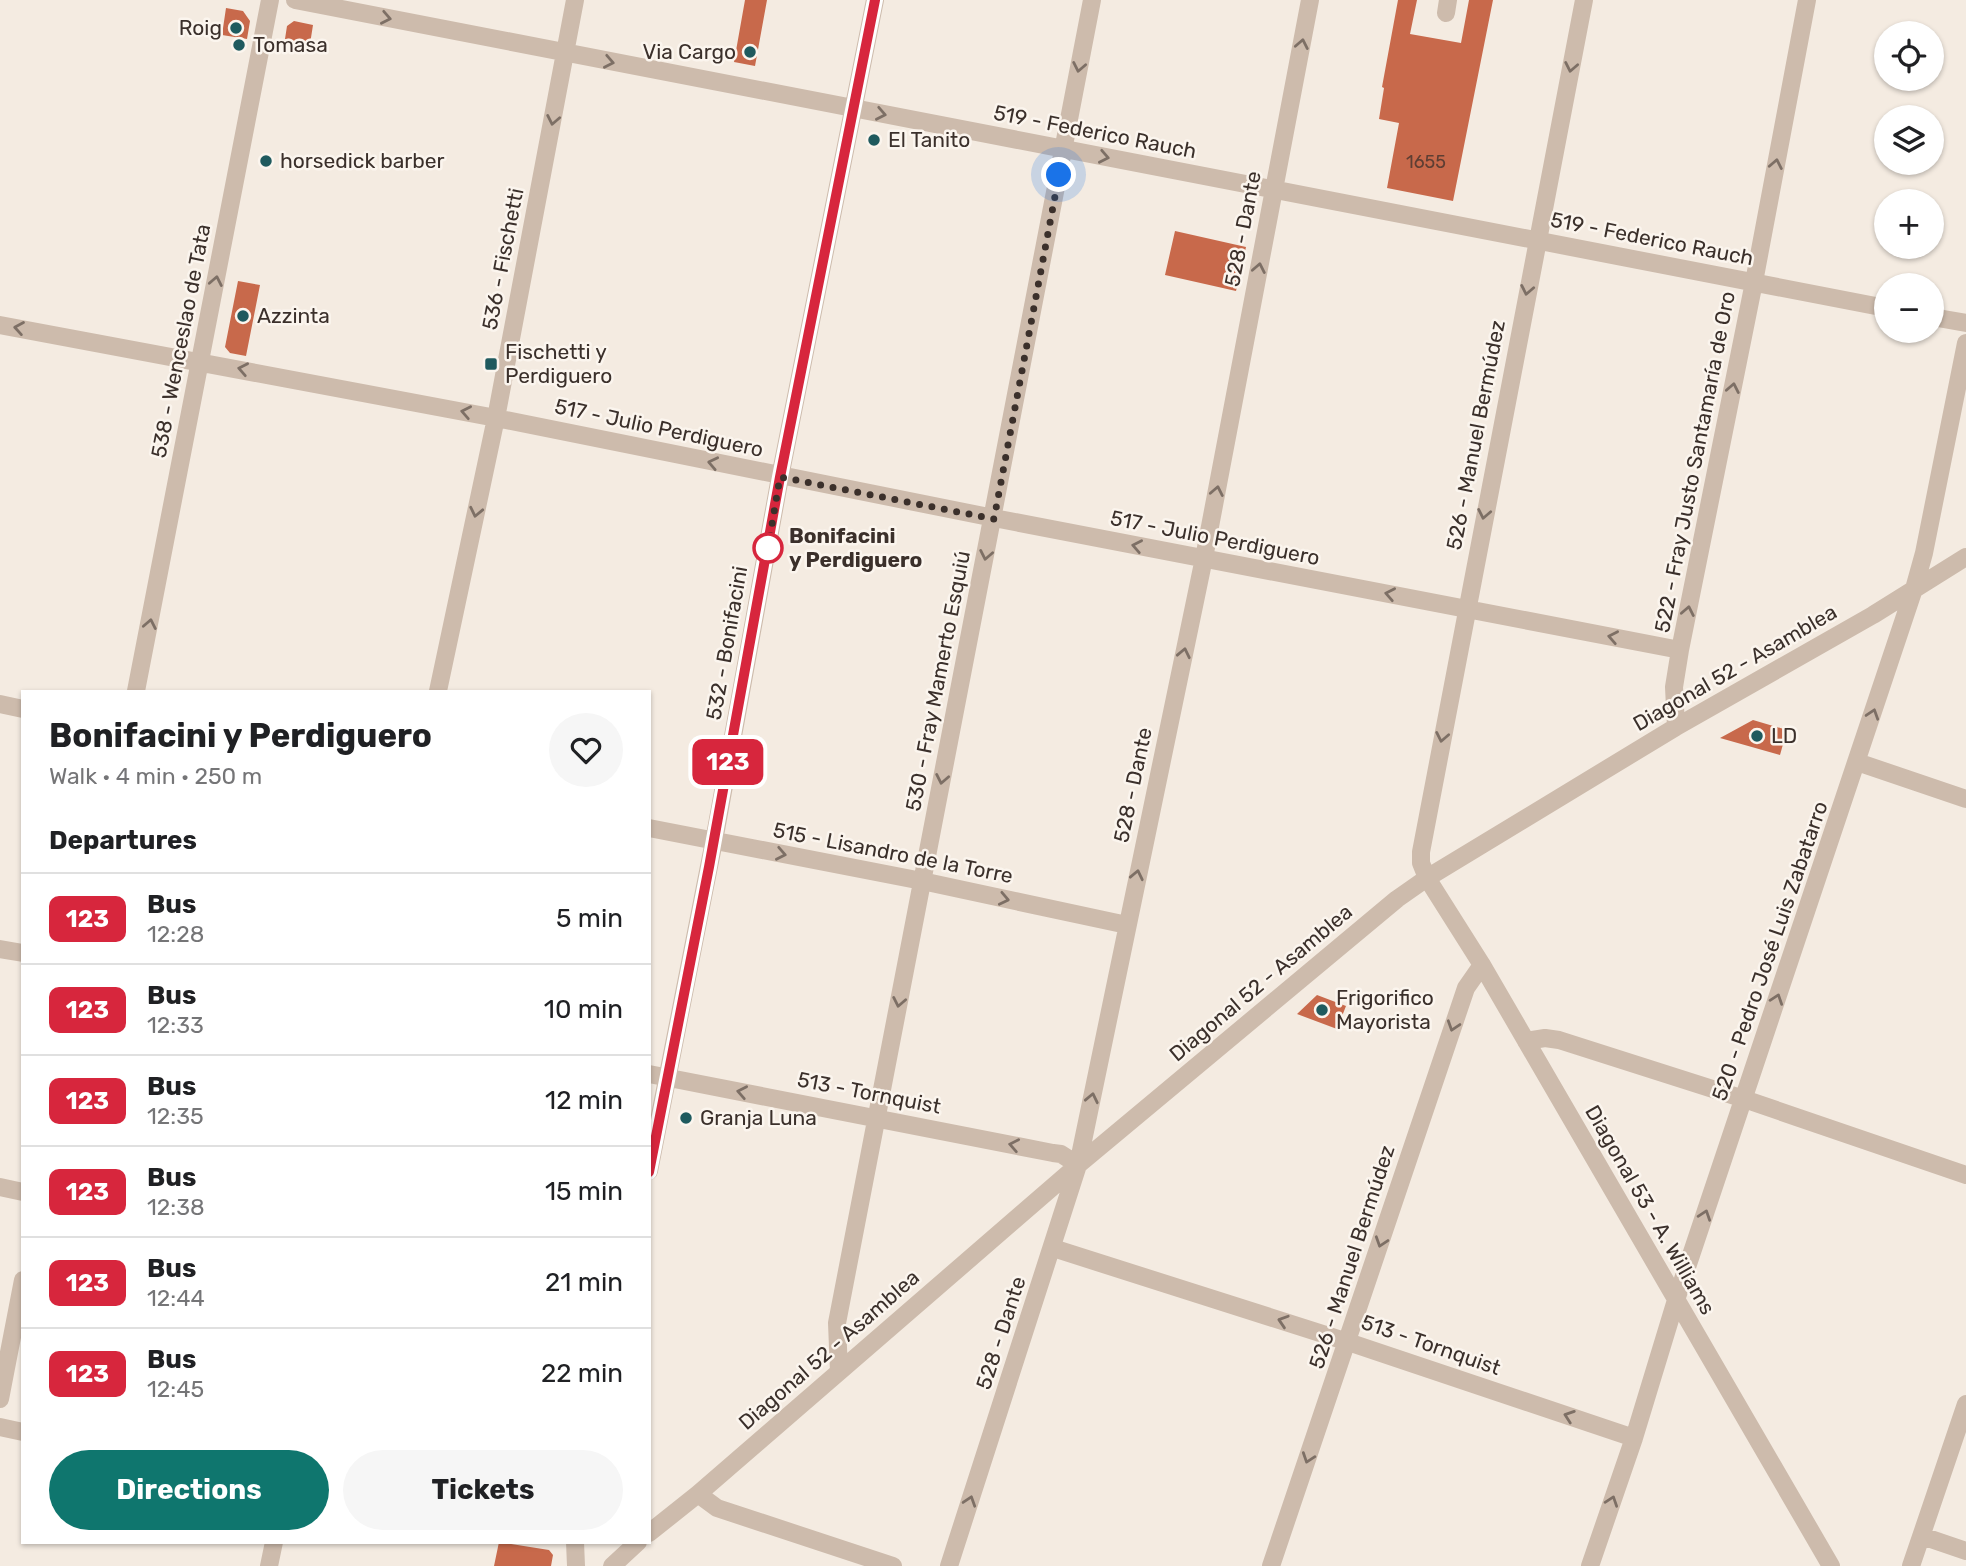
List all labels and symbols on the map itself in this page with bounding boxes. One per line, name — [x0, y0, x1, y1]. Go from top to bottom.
one-way arrow — [380, 10, 392, 25]
place label: Roig — [179, 15, 222, 40]
marker: Roig — [228, 20, 244, 36]
place label: Tomasa — [253, 32, 328, 57]
marker: Tomasa — [231, 37, 247, 53]
one-way arrow — [1293, 38, 1308, 50]
place label: Via Cargo — [643, 39, 736, 64]
marker: Via Cargo — [742, 44, 758, 60]
one-way arrow — [603, 53, 615, 68]
one-way arrow — [1072, 61, 1087, 73]
one-way arrow — [1564, 61, 1579, 73]
street label: 519 - Federico Rauch — [991, 100, 1199, 163]
one-way arrow — [875, 105, 887, 120]
one-way arrow — [546, 114, 561, 126]
place label: El Tanito — [888, 127, 970, 152]
marker: El Tanito — [866, 132, 882, 148]
place label: horsedick barber — [280, 148, 445, 173]
one-way arrow — [1098, 148, 1110, 163]
house number: 1655 — [1406, 151, 1446, 173]
marker: horsedick barber — [258, 153, 274, 169]
your location — [1041, 157, 1076, 192]
one-way arrow — [1768, 158, 1783, 170]
street label: 528 - Dante — [1219, 169, 1266, 289]
street label: 536 - Fischetti — [477, 186, 529, 332]
street label: 519 - Federico Rauch — [1548, 207, 1756, 270]
street label: 538 - Wenceslao de Tata — [146, 222, 215, 460]
one-way arrow — [1251, 262, 1266, 274]
one-way arrow — [208, 275, 223, 287]
one-way arrow — [1520, 284, 1535, 296]
street label: 522 - Fray Justo Santamaría de Oro — [1649, 289, 1740, 635]
place label: Azzinta — [257, 303, 330, 328]
marker: Azzinta — [235, 308, 251, 324]
street label: 526 - Manuel Bermúdez — [1441, 318, 1510, 552]
one-way arrow — [13, 321, 25, 336]
place label: Fischetti y Perdiguero — [505, 339, 612, 388]
marker: Fischetti y Perdiguero — [483, 356, 499, 372]
one-way arrow — [237, 362, 249, 377]
one-way arrow — [1724, 382, 1739, 394]
street label: 517 - Julio Perdiguero — [552, 393, 766, 462]
one-way arrow — [460, 406, 472, 421]
one-way arrow — [707, 456, 719, 471]
one-way arrow — [1209, 485, 1224, 497]
street label: 517 - Julio Perdiguero — [1108, 505, 1322, 570]
one-way arrow — [469, 506, 484, 518]
one-way arrow — [1478, 508, 1493, 520]
place label: Bonifacini y Perdiguero — [789, 523, 922, 572]
marker: Bonifacini y Perdiguero — [753, 533, 783, 563]
one-way arrow — [1131, 539, 1143, 554]
street label: 530 - Fray Mamerto Esquiú — [900, 549, 975, 813]
one-way arrow — [980, 549, 995, 561]
street label: 532 - Bonifacini — [701, 564, 752, 722]
one-way arrow — [1384, 587, 1396, 602]
street label: Diagonal 52 - Asamblea — [1628, 599, 1841, 736]
one-way arrow — [1680, 605, 1695, 617]
one-way arrow — [141, 618, 156, 630]
one-way arrow — [1607, 631, 1619, 646]
one-way arrow — [1176, 647, 1191, 659]
one-way arrow — [1865, 708, 1879, 721]
place label: LD — [1771, 723, 1797, 748]
street label: 528 - Dante — [1108, 725, 1157, 845]
marker: LD — [1749, 728, 1765, 744]
one-way arrow — [1436, 731, 1451, 743]
line badge: 123 — [688, 739, 768, 785]
one-way arrow — [936, 773, 951, 785]
street label: 520 - Pedro José Luis Zabatarro — [1706, 798, 1833, 1104]
street label: 515 - Lisandro de la Torre — [771, 817, 1015, 888]
one-way arrow — [775, 845, 787, 860]
one-way arrow — [1129, 869, 1144, 881]
one-way arrow — [998, 890, 1010, 905]
street label: Diagonal 52 - Asamblea — [1164, 899, 1357, 1066]
place label: Frigorifico Mayorista — [1336, 985, 1434, 1034]
one-way arrow — [1769, 994, 1784, 1006]
one-way arrow — [893, 996, 908, 1008]
marker: Frigorifico Mayorista — [1314, 1002, 1330, 1018]
one-way arrow — [1447, 1020, 1461, 1032]
street label: 513 - Tornquist — [795, 1066, 943, 1119]
one-way arrow — [736, 1085, 748, 1100]
one-way arrow — [1083, 1092, 1098, 1104]
street label: Diagonal 53 - A. Williams — [1580, 1101, 1721, 1319]
place label: Granja Luna — [700, 1105, 817, 1130]
marker: Granja Luna — [678, 1110, 694, 1126]
one-way arrow — [1008, 1138, 1020, 1153]
street label: 526 - Manuel Bermúdez — [1304, 1142, 1400, 1372]
one-way arrow — [1697, 1209, 1711, 1222]
one-way arrow — [1375, 1235, 1389, 1248]
street label: Diagonal 52 - Asamblea — [733, 1264, 924, 1435]
street label: 528 - Dante — [971, 1273, 1031, 1392]
street label: 513 - Tornquist — [1358, 1309, 1504, 1380]
one-way arrow — [1278, 1315, 1290, 1329]
one-way arrow — [1563, 1410, 1576, 1424]
one-way arrow — [1302, 1451, 1316, 1463]
one-way arrow — [962, 1495, 976, 1508]
one-way arrow — [1604, 1496, 1618, 1508]

